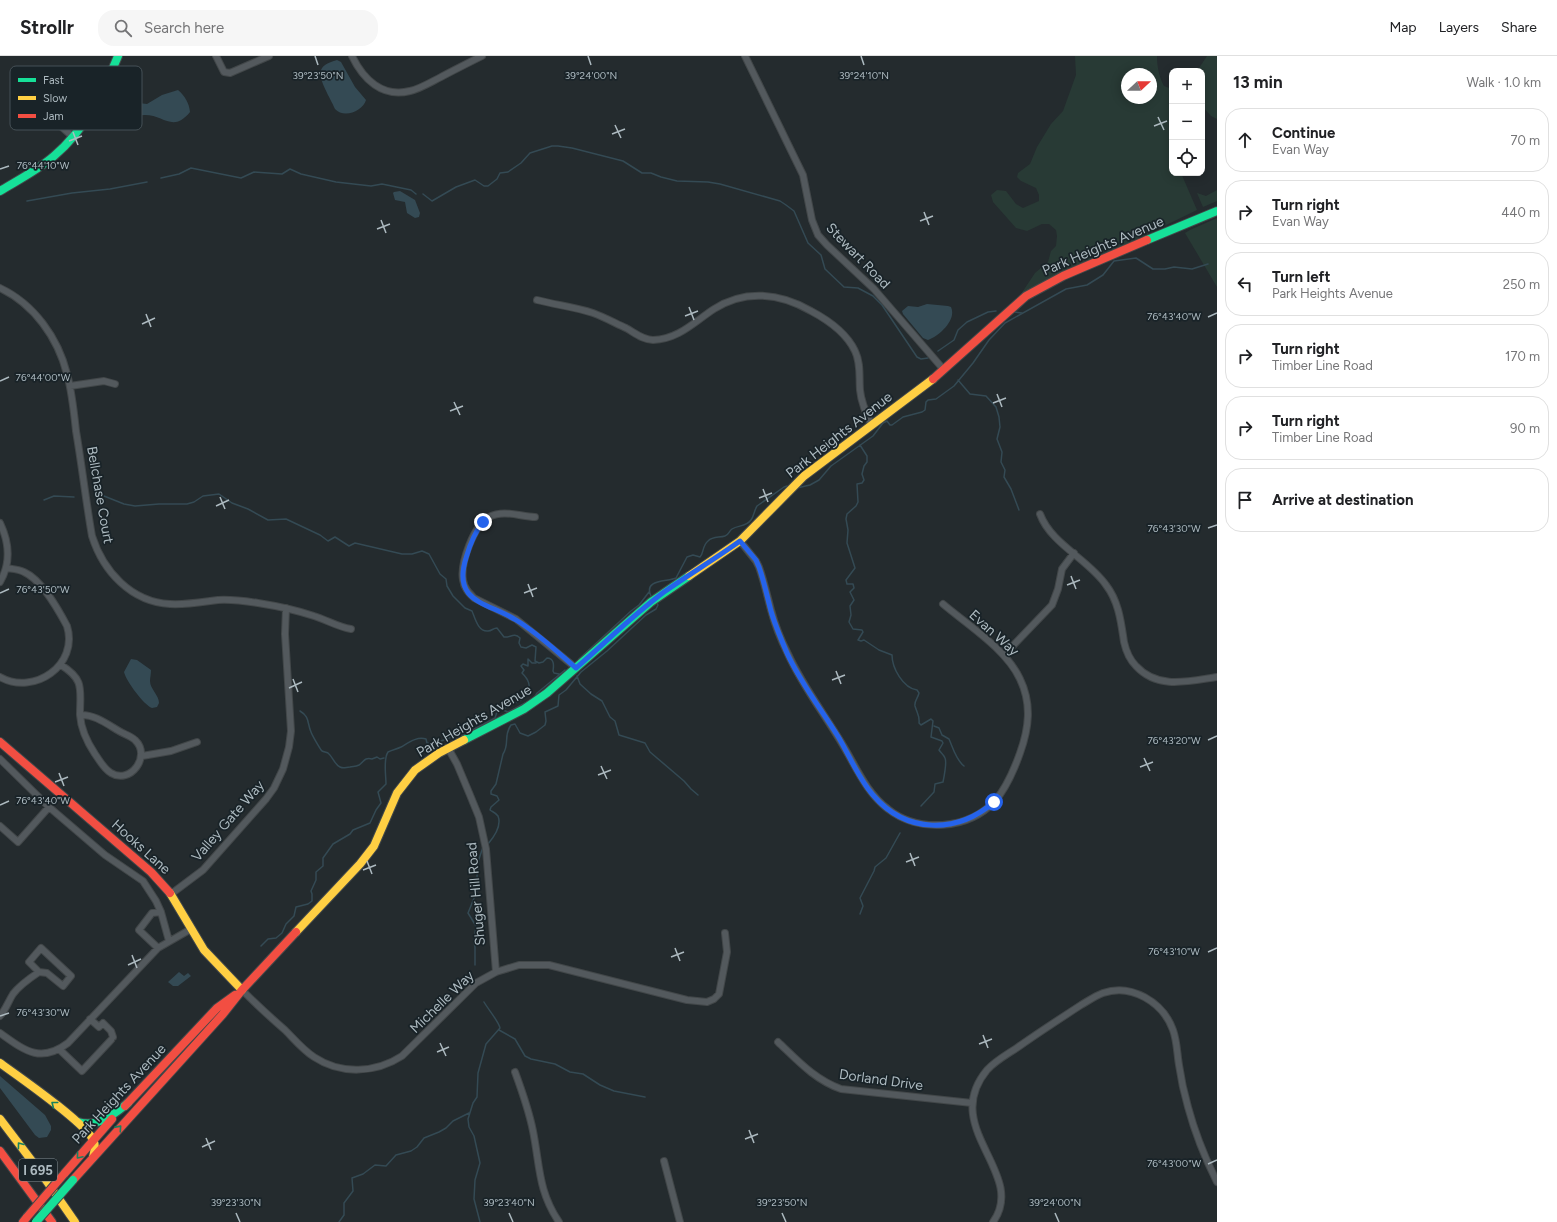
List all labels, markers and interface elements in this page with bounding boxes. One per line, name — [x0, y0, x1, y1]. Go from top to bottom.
search box — [98, 10, 378, 46]
text: Strollr — [20, 16, 74, 39]
icon: search — [112, 17, 134, 39]
text: Search here — [144, 19, 224, 37]
text: Map — [1389, 19, 1417, 36]
text: Layers — [1439, 19, 1479, 36]
text: Share — [1501, 19, 1537, 36]
legend — [10, 66, 142, 130]
north arrow — [1121, 68, 1157, 104]
map controls — [1169, 68, 1205, 176]
button: + — [1169, 68, 1205, 104]
text: 39°23'50"N — [293, 69, 343, 82]
text: 39°24'00"N — [565, 69, 617, 82]
text: 39°24'10"N — [839, 69, 889, 82]
text: 13 min — [1233, 72, 1283, 92]
text: Fast — [43, 74, 64, 87]
text: Walk · 1.0 km — [1467, 75, 1541, 90]
text: Slow — [43, 92, 67, 105]
button: − — [1169, 104, 1205, 140]
text: Jam — [43, 110, 64, 123]
text: Continue — [1272, 124, 1335, 142]
icon: ahead — [1234, 129, 1256, 151]
text: 70 m — [1510, 133, 1540, 148]
button: locate — [1169, 140, 1205, 176]
text: Evan Way — [1272, 142, 1329, 157]
text: 76°44'10"W — [17, 159, 70, 172]
text: Turn right — [1272, 196, 1340, 214]
icon: right — [1234, 201, 1256, 223]
text: 440 m — [1501, 205, 1540, 220]
street label: Park Heights Avenue — [1040, 213, 1167, 279]
text: Evan Way — [1272, 214, 1329, 229]
street label: Stewart Road — [822, 220, 894, 292]
text: Turn left — [1272, 268, 1330, 286]
icon: left — [1234, 273, 1256, 295]
text: 250 m — [1503, 277, 1540, 292]
text: Park Heights Avenue — [1272, 286, 1393, 301]
text: 76°43'40"W — [1147, 310, 1201, 323]
text: Turn right — [1272, 340, 1340, 358]
icon: right — [1234, 345, 1256, 367]
text: 170 m — [1505, 349, 1540, 364]
text: Timber Line Road — [1272, 358, 1373, 373]
text: 76°44'00"W — [16, 371, 71, 384]
street label: Park Heights Avenue — [782, 388, 896, 482]
text: Turn right — [1272, 412, 1340, 430]
icon: right — [1234, 417, 1256, 439]
text: 90 m — [1510, 421, 1540, 436]
text: Timber Line Road — [1272, 430, 1373, 445]
street label: Bellchase Court — [83, 445, 117, 545]
icon: arrive — [1234, 489, 1256, 511]
text: Arrive at destination — [1272, 491, 1413, 509]
route end — [474, 513, 492, 531]
text: 76°43'30"W — [1147, 522, 1201, 535]
text: 76°43'50"W — [16, 583, 70, 596]
street label: Evan Way — [966, 606, 1023, 660]
street label: Park Heights Avenue — [413, 681, 535, 761]
text: 76°43'20"W — [1147, 734, 1201, 747]
street label: Valley Gate Way — [188, 776, 268, 865]
route start — [985, 793, 1003, 811]
text: 76°43'40"W — [16, 794, 70, 807]
street label: Hooks Lane — [108, 816, 174, 878]
street label: Shuger Hill Road — [463, 842, 489, 946]
text: 76°43'10"W — [1148, 945, 1200, 958]
street label: Michelle Way — [406, 967, 478, 1037]
text: 76°43'30"W — [16, 1006, 70, 1019]
street label: Park Heights Avenue — [68, 1040, 170, 1147]
street label: Dorland Drive — [838, 1066, 924, 1094]
one-way arrow — [52, 1102, 59, 1109]
one-way arrow — [114, 1126, 121, 1133]
one-way arrow — [17, 1142, 24, 1149]
one-way arrow — [76, 1152, 83, 1159]
text: 76°43'00"W — [1147, 1157, 1201, 1170]
road number: I 695 — [19, 1159, 57, 1181]
text: 39°23'30"N — [211, 1196, 261, 1209]
text: 39°23'40"N — [483, 1196, 535, 1209]
text: 39°23'50"N — [757, 1196, 807, 1209]
text: 39°24'00"N — [1029, 1196, 1081, 1209]

